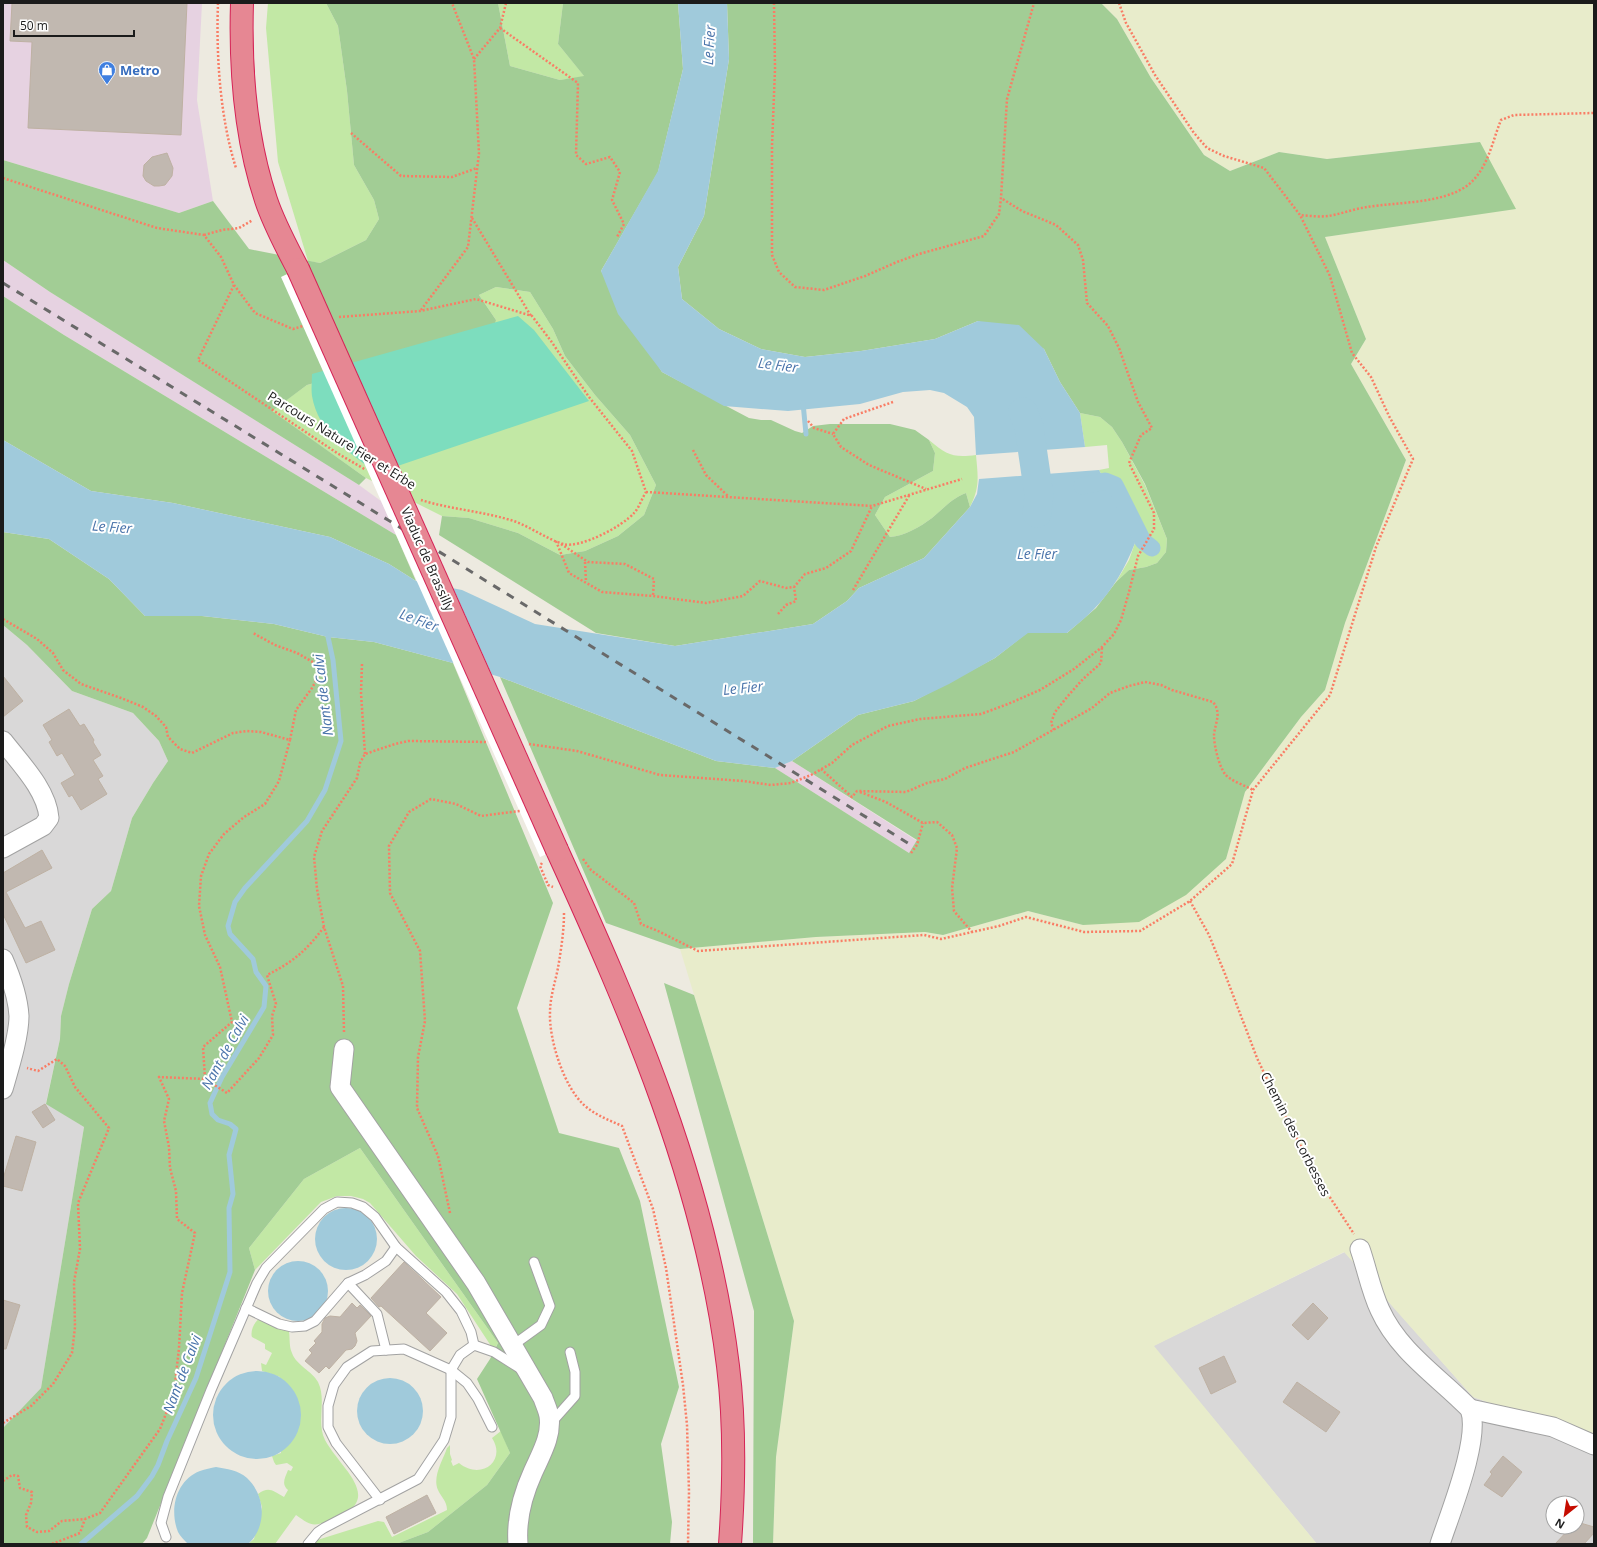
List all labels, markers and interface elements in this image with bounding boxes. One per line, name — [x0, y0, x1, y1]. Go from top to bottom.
scale bar — [14, 12, 134, 38]
text: 50 m — [20, 17, 48, 34]
water label: Le Fier — [698, 24, 719, 65]
shop icon: Metro — [97, 60, 117, 85]
place label: Metro — [120, 61, 160, 79]
water label: Le Fier — [757, 353, 800, 376]
street label: Parcours Nature Fier et Erbe — [264, 387, 420, 493]
street label: Viaduc de Brassilly — [397, 504, 459, 614]
water label: Le Fier — [91, 516, 133, 537]
water label: Le Fier — [1017, 544, 1057, 563]
water label: Le Fier — [397, 604, 442, 635]
water label: Nant de Calvi — [308, 653, 337, 737]
water label: Le Fier — [722, 676, 764, 699]
water label: Nant de Calvi — [196, 1011, 253, 1092]
street label: Chemin des Corbesses — [1257, 1069, 1335, 1199]
water label: Nant de Calvi — [158, 1332, 205, 1416]
north arrow — [1545, 1495, 1585, 1535]
text: N — [1552, 1515, 1567, 1533]

